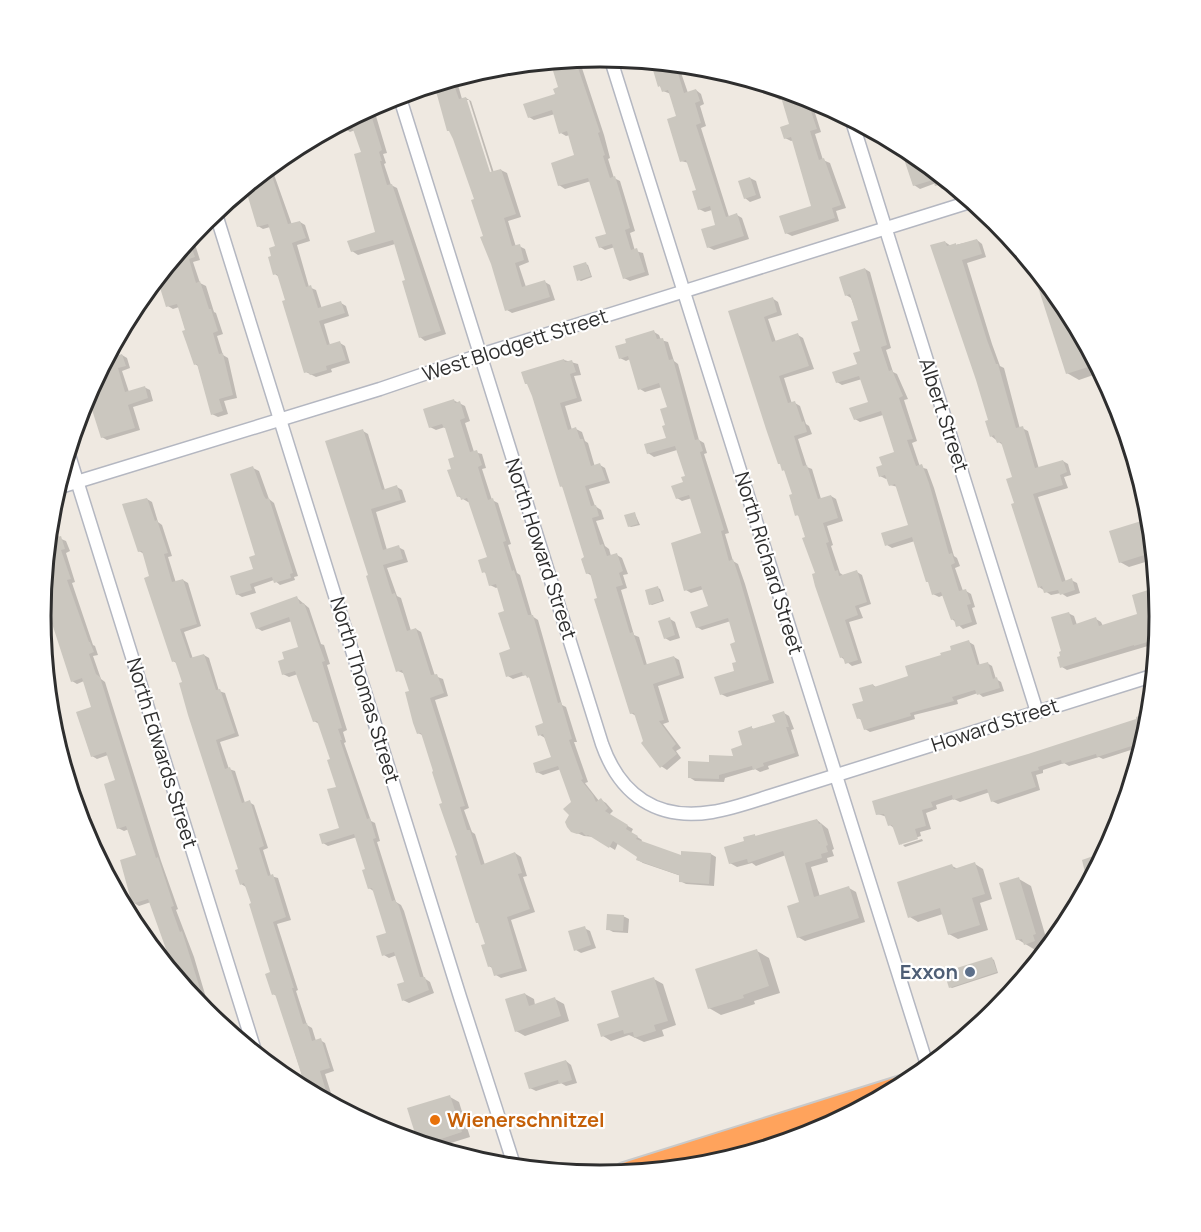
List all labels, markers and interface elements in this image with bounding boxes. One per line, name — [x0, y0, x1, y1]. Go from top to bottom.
street label: West Blodgett Street — [419, 302, 611, 387]
street label: Albert Street — [913, 354, 976, 476]
street label: North Howard Street — [499, 455, 584, 643]
street label: North Richard Street — [729, 468, 810, 657]
street label: North Thomas Street — [324, 593, 407, 786]
street label: North Edwards Street — [121, 654, 204, 851]
street label: Howard Street — [928, 691, 1062, 758]
place label: Exxon — [900, 958, 958, 985]
marker: Exxon — [963, 965, 977, 979]
place label: Wienerschnitzel — [447, 1106, 605, 1133]
marker: Wienerschnitzel — [428, 1113, 442, 1127]

